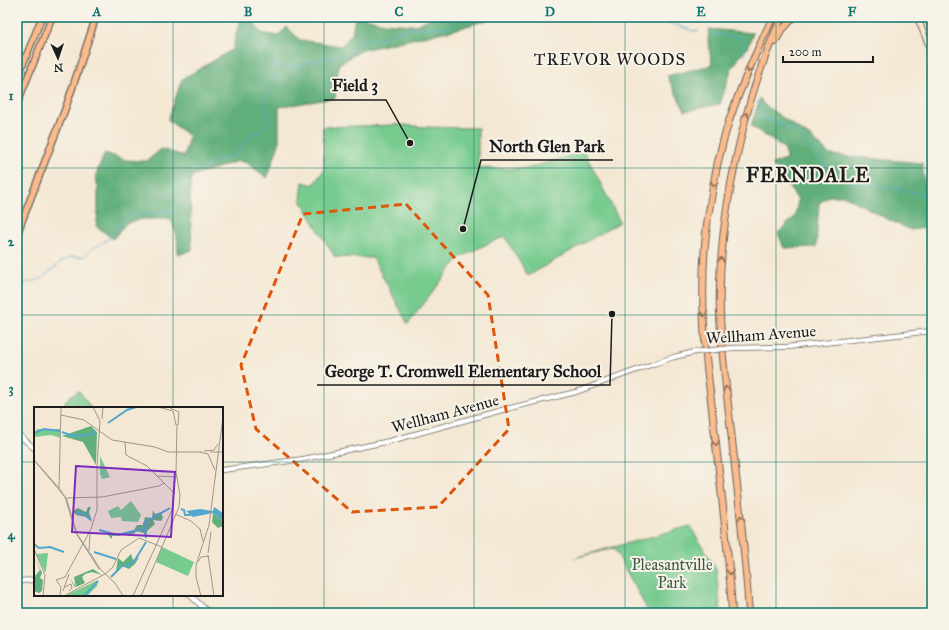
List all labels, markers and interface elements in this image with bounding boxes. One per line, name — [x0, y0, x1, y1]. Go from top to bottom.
text: A — [92, 4, 102, 20]
text: B — [244, 4, 253, 20]
text: C — [395, 4, 404, 20]
text: D — [545, 4, 555, 20]
text: E — [696, 4, 706, 20]
text: F — [848, 4, 857, 20]
north arrow — [38, 38, 78, 78]
scale bar — [783, 38, 873, 64]
text: 200 m — [789, 45, 822, 59]
district label: TREVOR WOODS — [534, 49, 686, 70]
text: N — [53, 61, 64, 74]
one-way arrow — [746, 66, 754, 73]
callout: Field 3 — [324, 71, 386, 100]
text: Field 3 — [332, 75, 378, 96]
text: 1 — [8, 88, 14, 104]
one-way arrow — [741, 112, 750, 119]
callout: North Glen Park — [481, 131, 613, 160]
text: North Glen Park — [489, 136, 606, 157]
district label: FERNDALE — [746, 163, 870, 187]
one-way arrow — [710, 181, 718, 187]
text: 2 — [8, 234, 15, 250]
one-way arrow — [717, 256, 725, 262]
one-way arrow — [699, 311, 708, 317]
street label: Wellham Avenue — [705, 321, 817, 348]
callout: George T. Cromwell Elementary School — [317, 356, 610, 385]
text: George T. Cromwell Elementary School — [325, 361, 602, 382]
text: 3 — [8, 381, 14, 397]
one-way arrow — [722, 386, 731, 392]
street label: Wellham Avenue — [389, 390, 501, 437]
inset map — [34, 407, 223, 596]
one-way arrow — [711, 440, 720, 446]
one-way arrow — [737, 515, 746, 521]
text: 4 — [7, 527, 15, 543]
park label: Pleasantville Park — [631, 555, 713, 592]
one-way arrow — [725, 569, 734, 575]

